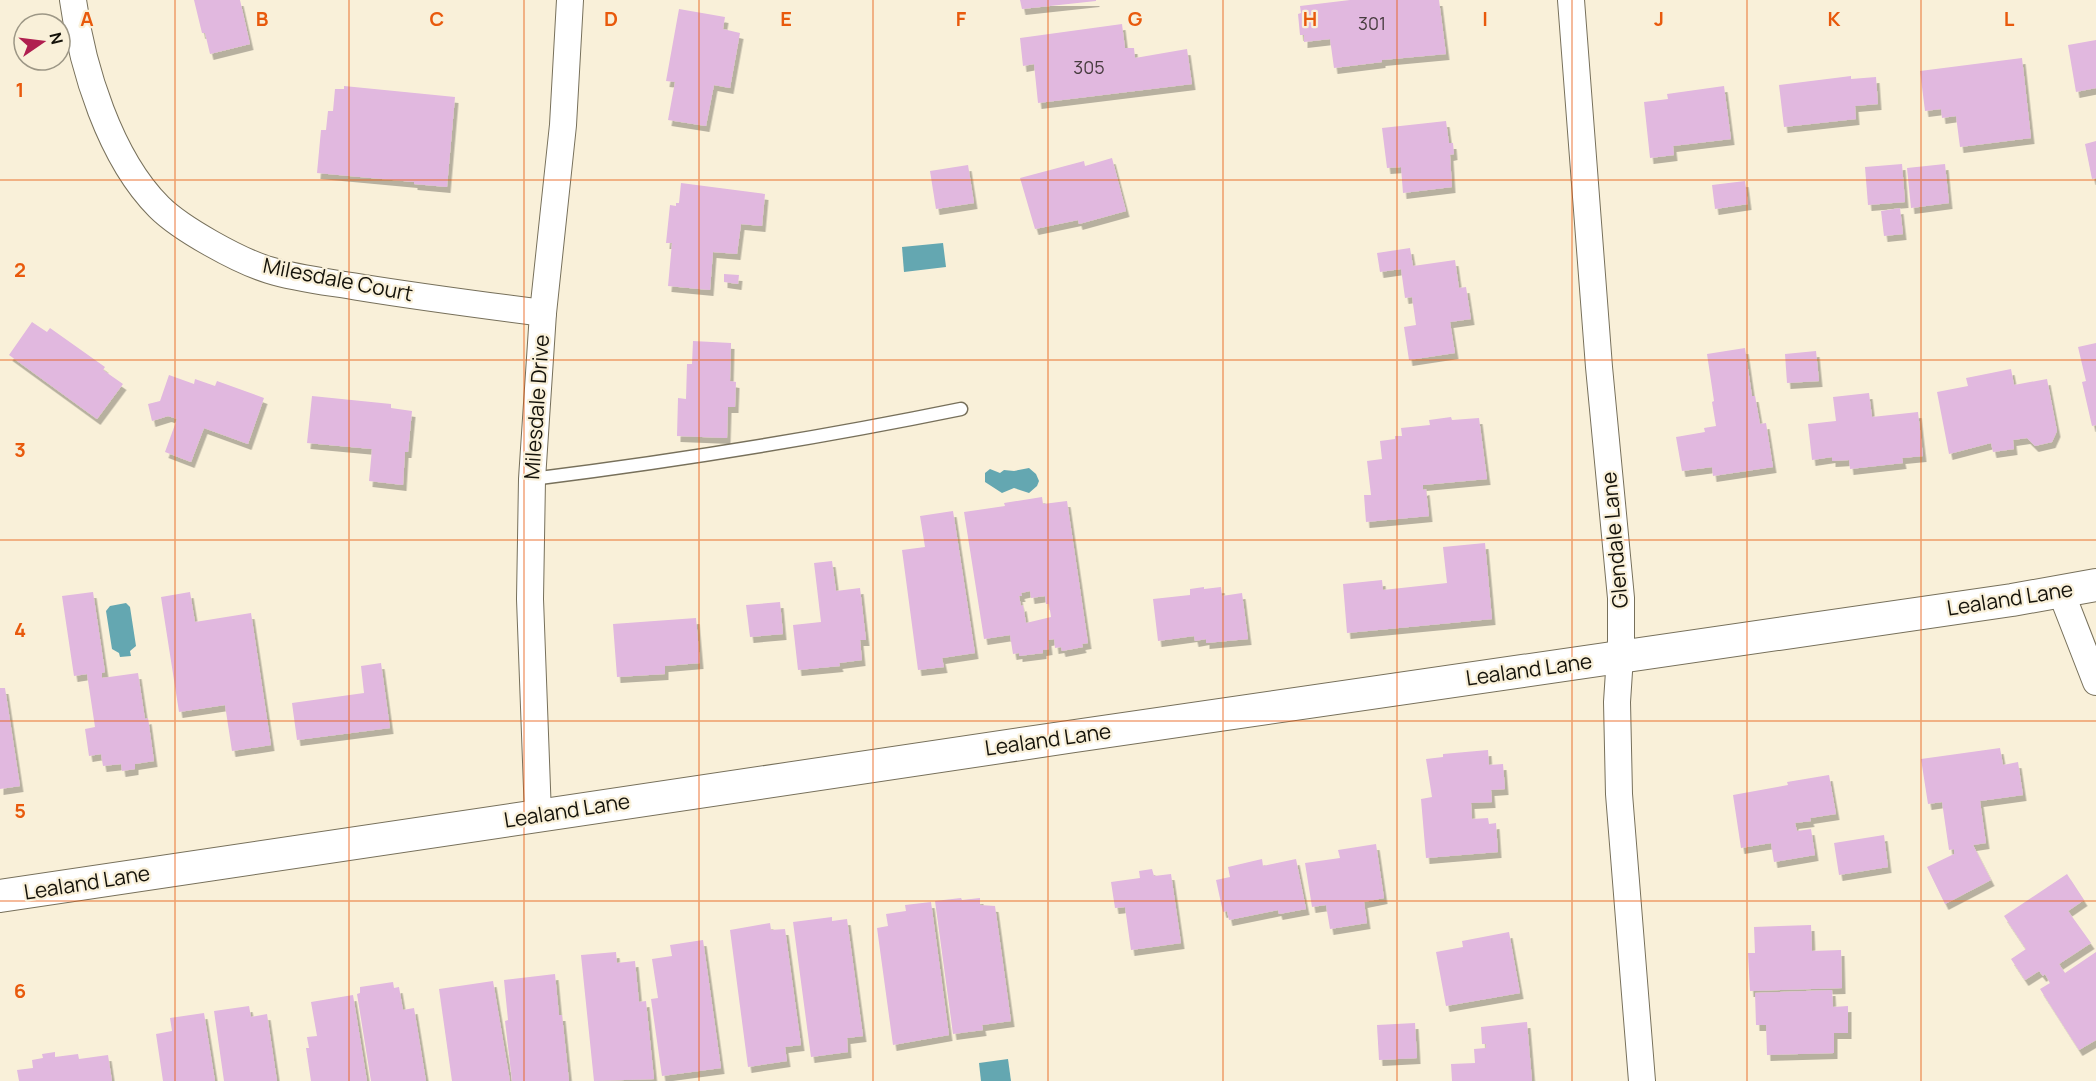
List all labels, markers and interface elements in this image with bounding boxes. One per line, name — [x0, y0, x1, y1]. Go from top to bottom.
text: A — [80, 5, 94, 32]
text: B — [256, 5, 269, 32]
text: C — [430, 5, 444, 32]
text: D — [604, 5, 618, 32]
text: E — [780, 5, 792, 32]
text: F — [956, 5, 967, 32]
text: G — [1128, 5, 1143, 32]
text: H — [1303, 5, 1317, 32]
text: I — [1482, 5, 1488, 32]
text: J — [1654, 5, 1664, 32]
text: K — [1828, 5, 1841, 32]
text: L — [2004, 5, 2015, 32]
house number: 301 — [1358, 11, 1386, 35]
north arrow — [12, 12, 72, 72]
text: N — [44, 30, 69, 47]
house number: 305 — [1073, 55, 1105, 79]
text: 1 — [16, 76, 24, 103]
street label: Milesdale Court — [261, 251, 416, 307]
text: 2 — [14, 256, 26, 283]
street label: Milesdale Drive — [517, 333, 555, 480]
text: 3 — [14, 436, 26, 463]
street label: Glendale Lane — [1594, 471, 1634, 609]
street label: Lealand Lane — [1945, 574, 2075, 622]
text: 4 — [14, 616, 26, 643]
street label: Lealand Lane — [1464, 646, 1594, 692]
street label: Lealand Lane — [983, 716, 1113, 762]
street label: Lealand Lane — [502, 786, 632, 834]
text: 5 — [14, 797, 26, 824]
street label: Lealand Lane — [22, 858, 152, 906]
text: 6 — [14, 977, 26, 1004]

